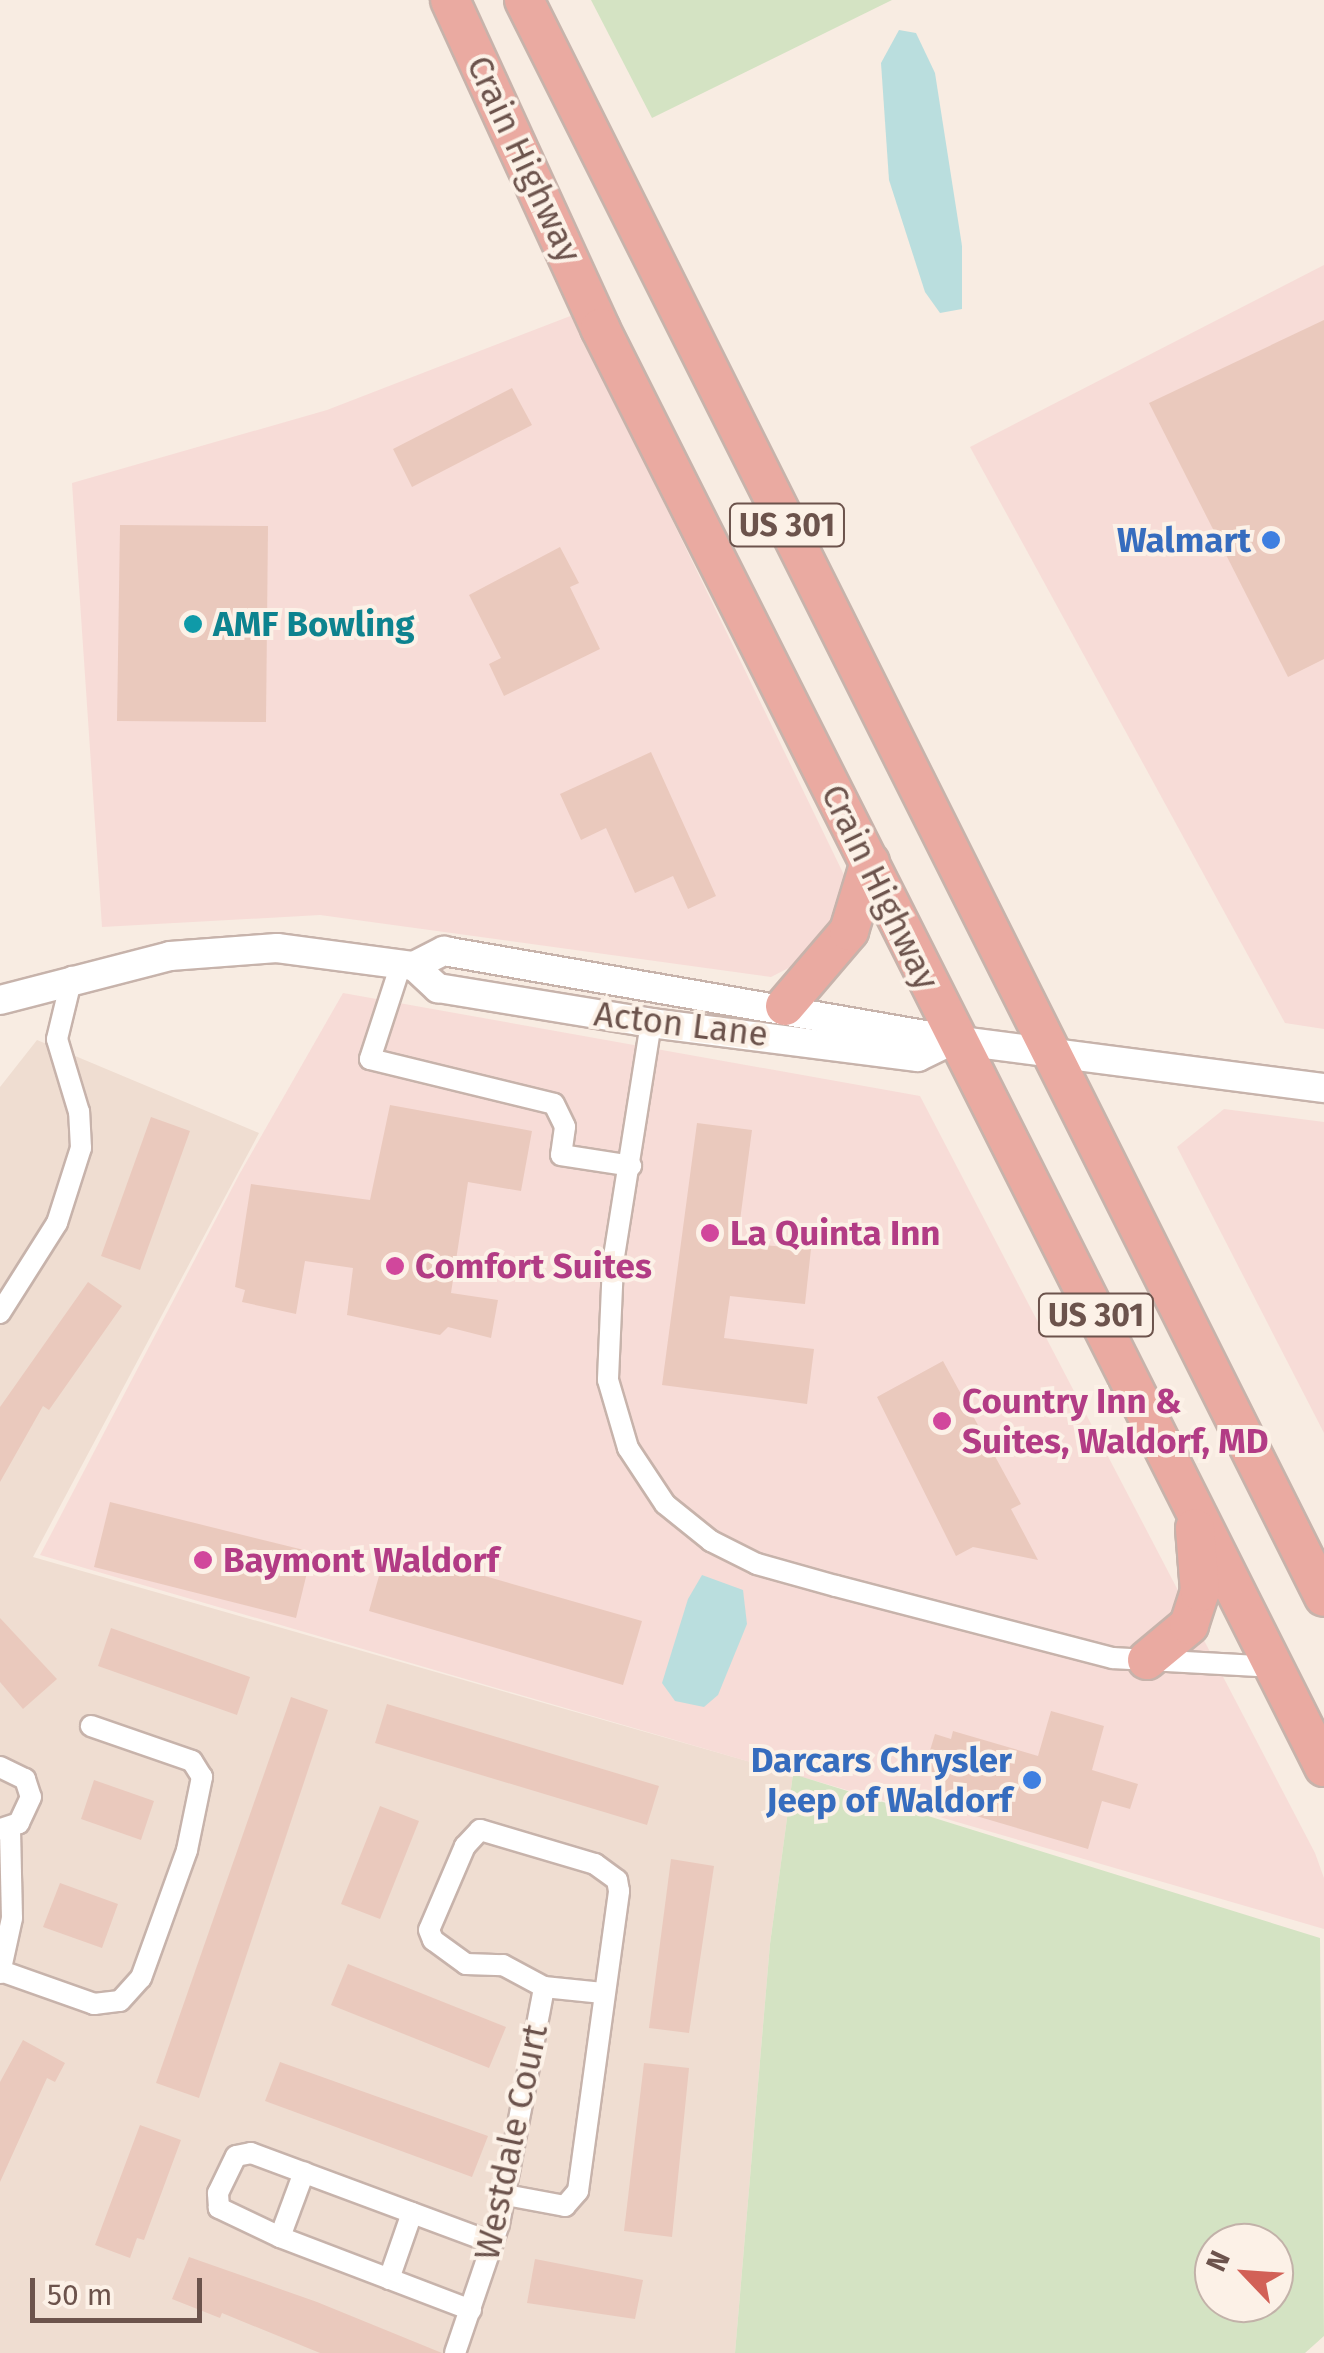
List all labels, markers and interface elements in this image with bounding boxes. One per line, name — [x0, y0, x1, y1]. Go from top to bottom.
street label: Crain Highway — [458, 49, 590, 269]
road number: US 301 — [727, 498, 847, 552]
place label: Walmart — [1117, 519, 1251, 561]
marker: Walmart — [1260, 529, 1282, 551]
place label: AMF Bowling — [213, 603, 414, 645]
marker: AMF Bowling — [182, 613, 204, 635]
street label: Crain Highway — [812, 778, 948, 996]
street label: Acton Lane — [592, 993, 770, 1055]
place label: La Quinta Inn — [730, 1212, 941, 1254]
marker: La Quinta Inn — [699, 1222, 721, 1244]
place label: Comfort Suites — [415, 1245, 652, 1287]
marker: Comfort Suites — [384, 1255, 406, 1277]
road number: US 301 — [1036, 1288, 1156, 1342]
place label: Country Inn & Suites, Waldorf, MD — [962, 1380, 1269, 1462]
marker: Country Inn & Suites, Waldorf, MD — [931, 1410, 953, 1432]
place label: Baymont Waldorf — [223, 1539, 499, 1581]
marker: Baymont Waldorf — [192, 1549, 214, 1571]
place label: Darcars Chrysler Jeep of Waldorf — [751, 1739, 1012, 1821]
marker: Darcars Chrysler Jeep of Waldorf — [1021, 1769, 1043, 1791]
street label: Westdale Court — [466, 2020, 556, 2264]
north arrow — [1194, 2223, 1294, 2323]
text: N — [1199, 2246, 1237, 2276]
scale bar — [35, 2258, 208, 2320]
text: 50 m — [47, 2277, 112, 2313]

